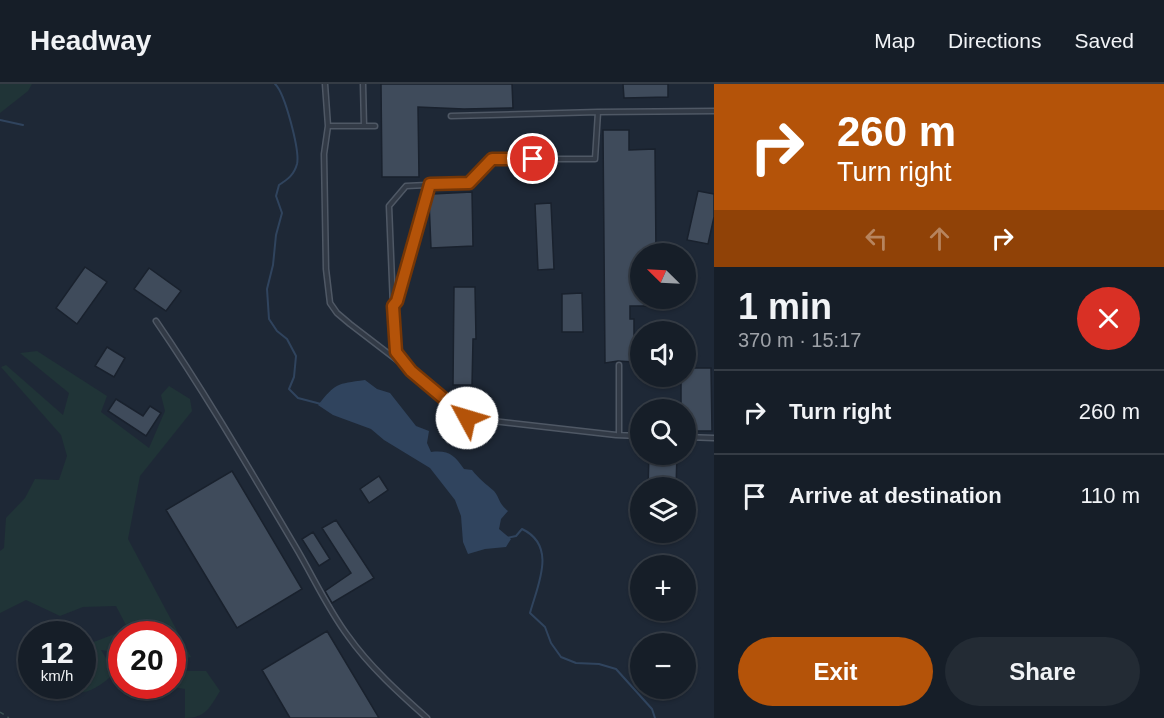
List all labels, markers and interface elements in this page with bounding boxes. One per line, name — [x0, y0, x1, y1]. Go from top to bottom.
text: Headway — [30, 25, 151, 56]
text: Map — [874, 29, 915, 52]
text: Directions — [948, 29, 1041, 52]
text: Saved — [1074, 29, 1134, 52]
icon: right — [738, 108, 816, 186]
text: 260 m — [837, 108, 956, 155]
pin — [507, 133, 558, 184]
icon: arrive — [516, 142, 549, 175]
text: Turn right — [837, 157, 952, 187]
icon: left — [860, 222, 893, 255]
icon: ahead — [923, 222, 956, 255]
icon: right — [986, 222, 1019, 255]
north arrow — [630, 243, 696, 309]
map controls — [630, 243, 696, 699]
text: 1 min — [738, 286, 832, 327]
button: close — [1077, 287, 1140, 350]
button: sound — [630, 321, 696, 387]
text: 370 m · 15:17 — [738, 329, 861, 351]
position arrow — [435, 386, 499, 450]
icon: right — [738, 396, 771, 429]
button: search — [630, 399, 696, 465]
text: Turn right — [789, 399, 891, 424]
text: 260 m — [1079, 399, 1140, 424]
button: layers — [630, 477, 696, 543]
icon: arrive — [738, 480, 771, 513]
text: Arrive at destination — [789, 483, 1002, 508]
text: 110 m — [1080, 483, 1140, 508]
button: + — [630, 555, 696, 621]
speed limit sign: 20 — [108, 621, 186, 699]
button: − — [630, 633, 696, 699]
text: 12 — [40, 636, 74, 669]
button: Exit — [738, 637, 933, 706]
button: Share — [945, 637, 1140, 706]
text: km/h — [41, 667, 73, 684]

